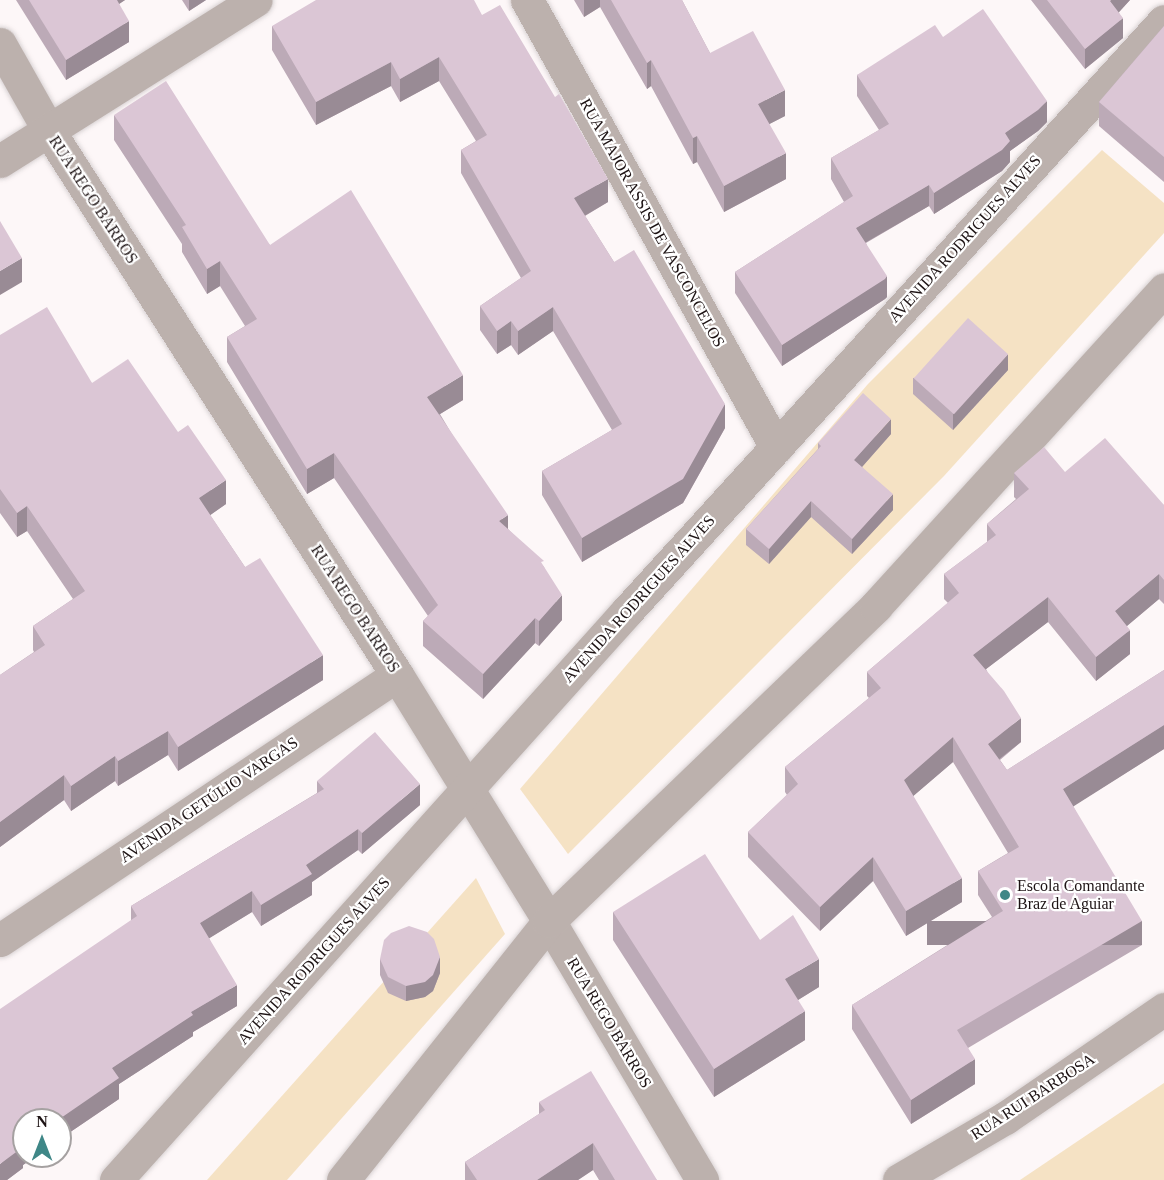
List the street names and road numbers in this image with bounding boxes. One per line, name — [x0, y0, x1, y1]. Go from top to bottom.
street label: RUA MAJOR ASSIS DE VASCONCELOS — [575, 94, 729, 352]
street label: RUA REGO BARROS — [44, 132, 142, 268]
street label: AVENIDA RODRIGUES ALVES — [884, 151, 1046, 327]
street label: AVENIDA RODRIGUES ALVES — [558, 511, 720, 687]
street label: RUA REGO BARROS — [306, 541, 404, 677]
street label: AVENIDA GETÚLIO VARGAS — [116, 733, 302, 867]
street label: AVENIDA RODRIGUES ALVES — [233, 873, 395, 1049]
street label: RUA REGO BARROS — [562, 954, 656, 1092]
street label: RUA RUI BARBOSA — [967, 1049, 1099, 1145]

